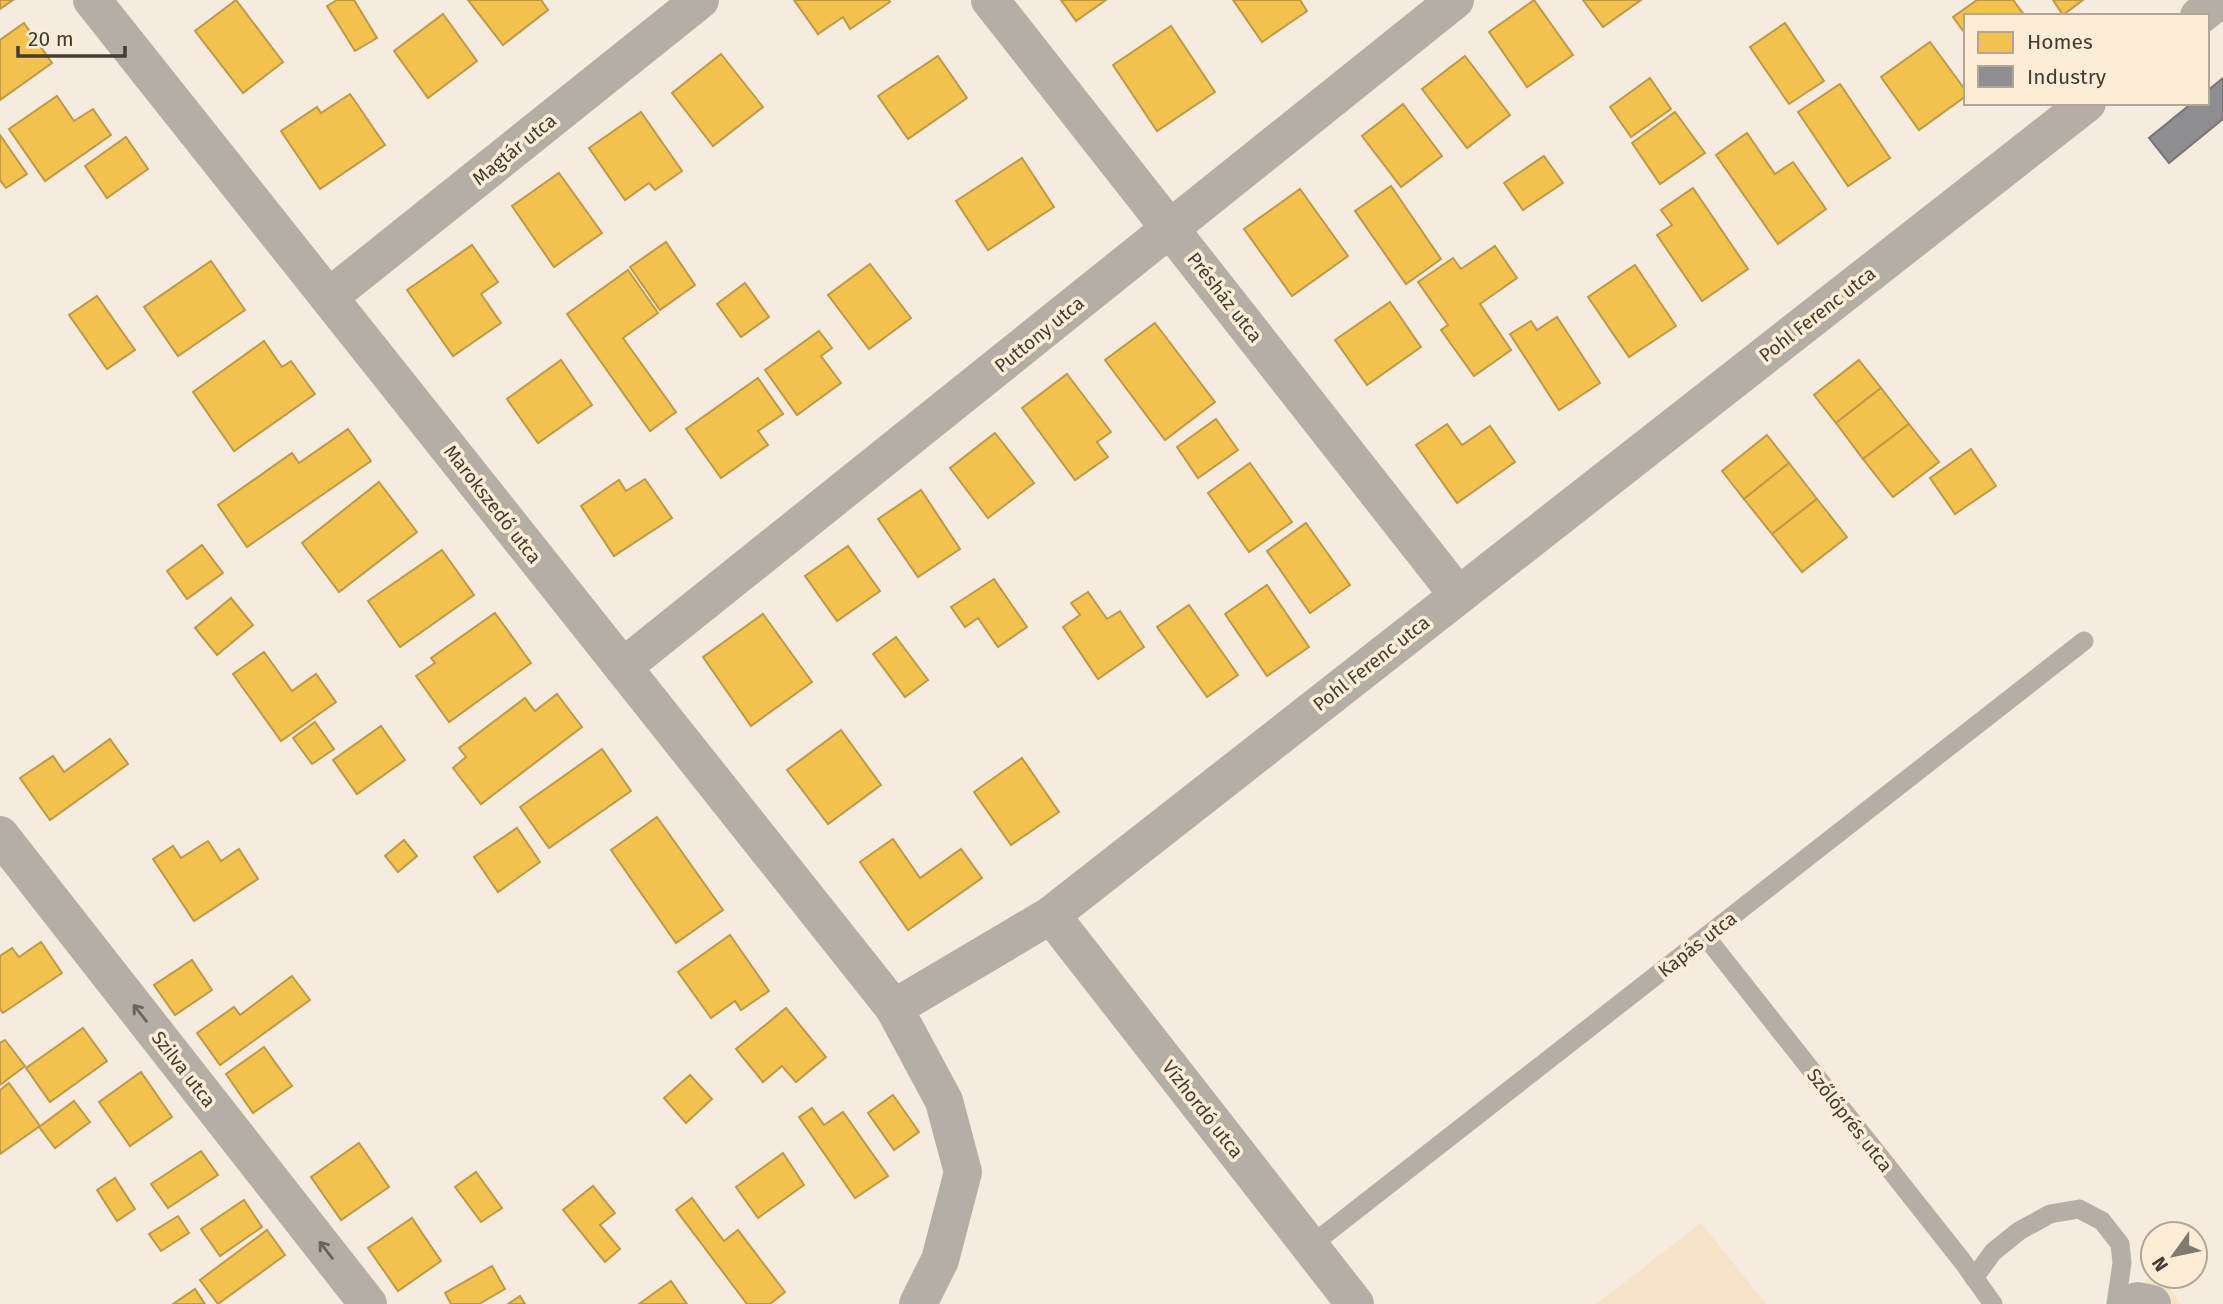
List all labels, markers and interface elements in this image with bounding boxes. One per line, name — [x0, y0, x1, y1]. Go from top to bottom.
scale bar — [18, 14, 124, 58]
legend — [1964, 14, 2209, 105]
text: 20 m — [28, 26, 74, 52]
text: Homes — [2027, 29, 2093, 55]
text: Industry — [2027, 64, 2107, 90]
street label: Magtár utca — [468, 109, 561, 190]
street label: Présház utca — [1182, 248, 1267, 347]
street label: Pohl Ferenc utca — [1754, 262, 1880, 367]
street label: Puttony utca — [990, 291, 1089, 377]
street label: Marokszedő utca — [439, 440, 546, 568]
street label: Pohl Ferenc utca — [1308, 611, 1434, 716]
street label: Kapás utca — [1653, 907, 1741, 982]
one-way arrow — [132, 1005, 147, 1023]
street label: Szilva utca — [147, 1027, 221, 1112]
street label: Vízhordó utca — [1157, 1056, 1248, 1163]
street label: Szőlőprés utca — [1802, 1064, 1897, 1177]
north arrow — [2139, 1220, 2209, 1290]
one-way arrow — [318, 1242, 333, 1260]
text: N — [2147, 1252, 2173, 1276]

